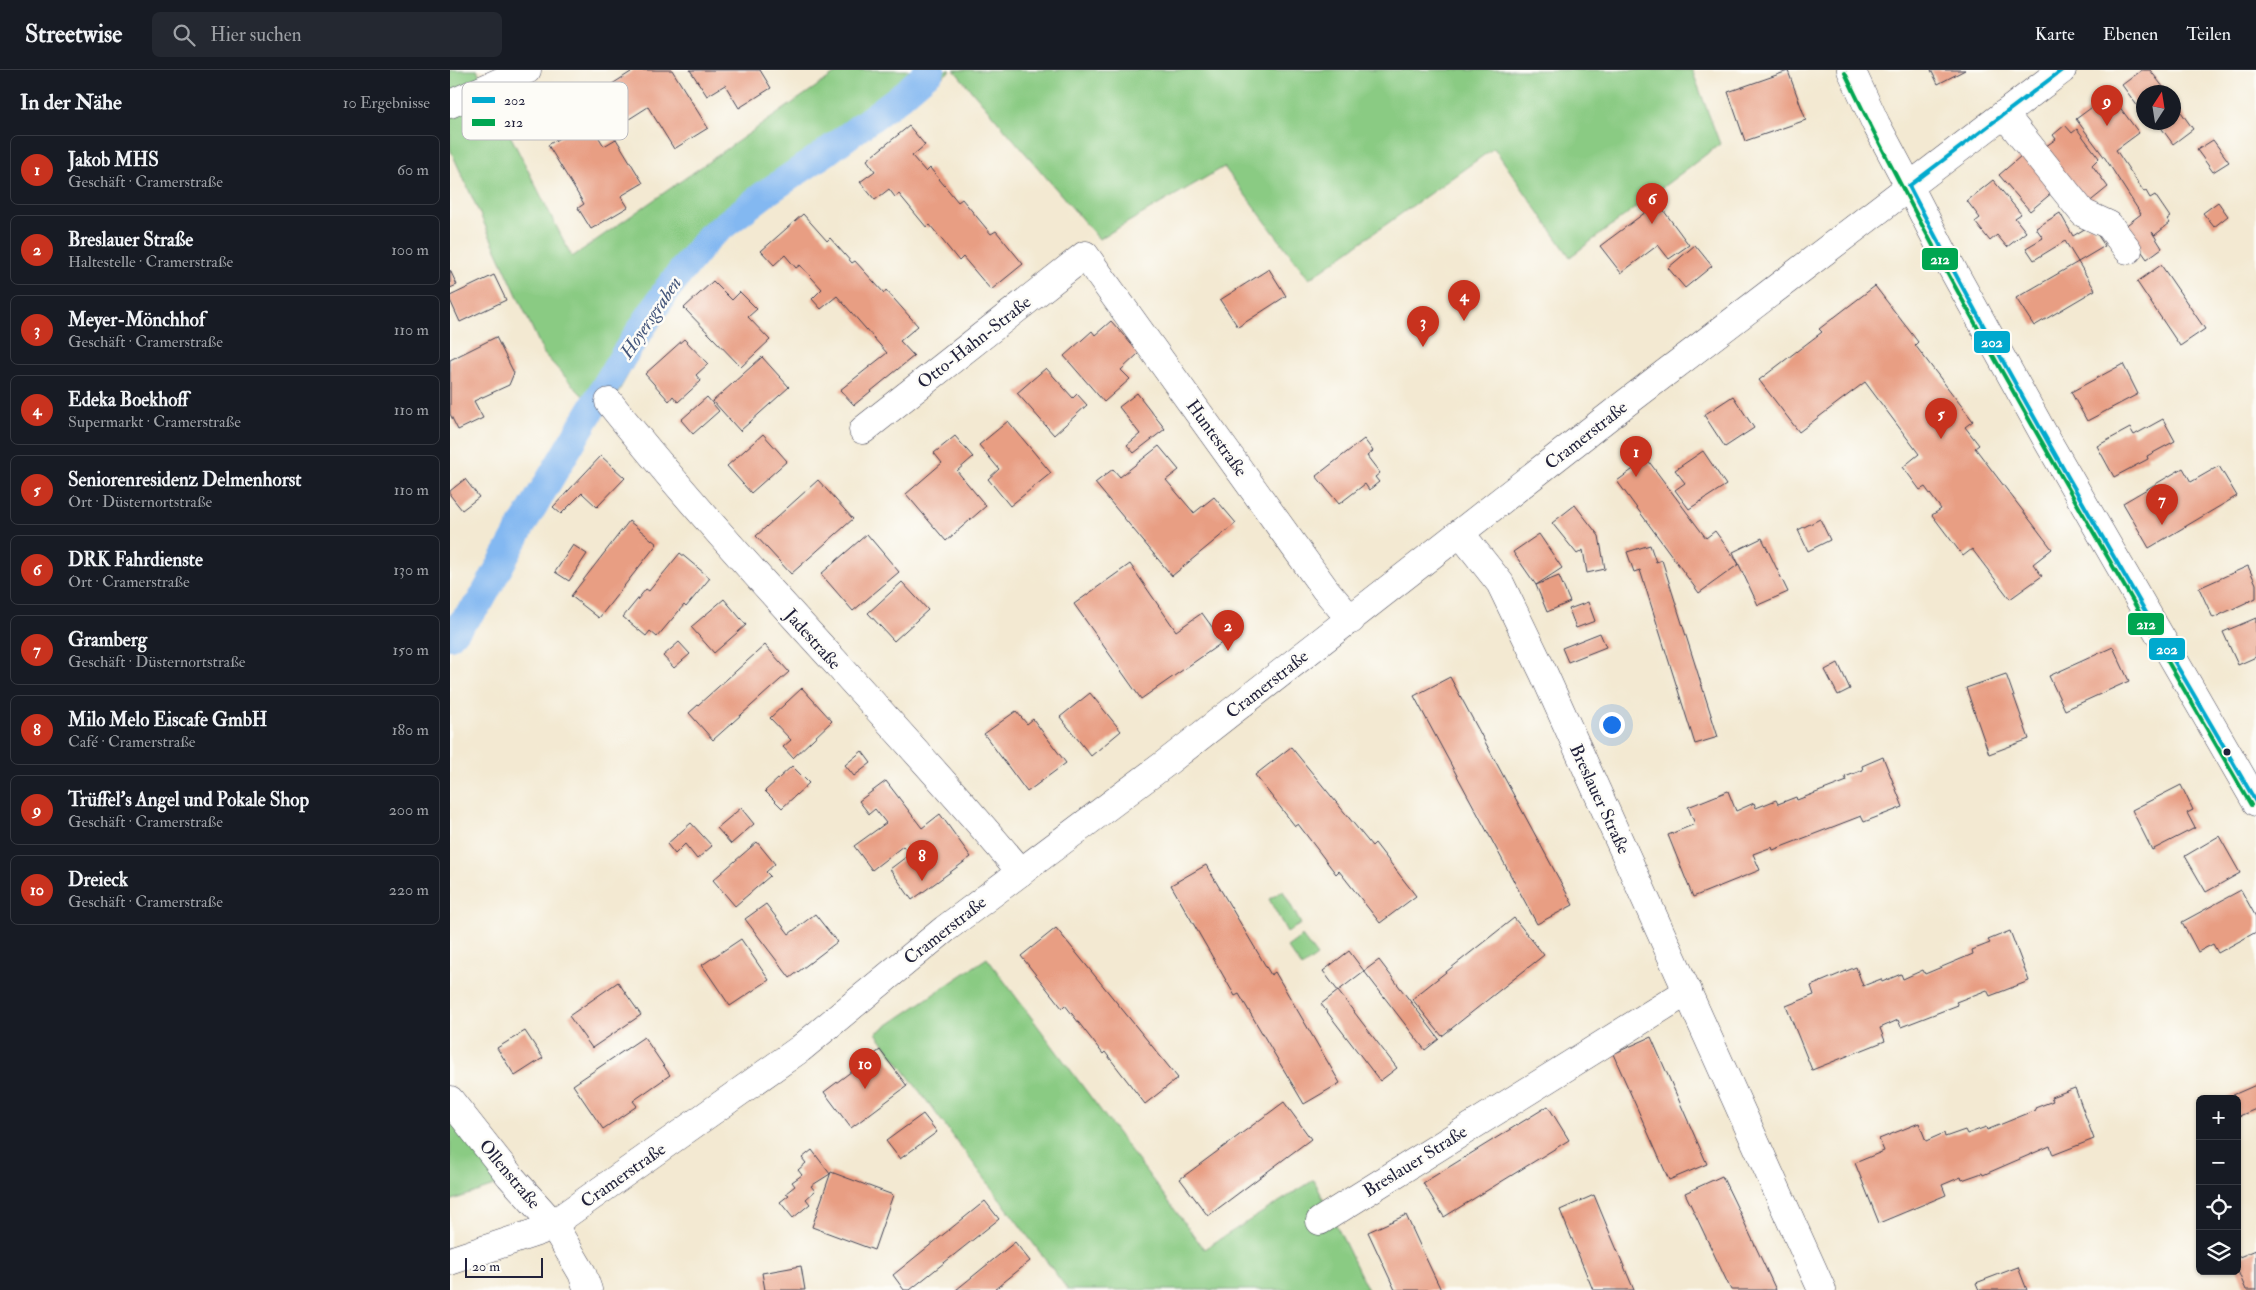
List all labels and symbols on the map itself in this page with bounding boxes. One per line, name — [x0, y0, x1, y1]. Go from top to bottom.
legend — [462, 82, 628, 140]
pin: 9 — [2091, 85, 2123, 126]
north arrow — [2136, 85, 2181, 130]
text: 202 — [504, 92, 525, 109]
text: 212 — [504, 114, 523, 131]
pin: 6 — [1636, 183, 1668, 224]
line badge: 212 — [1921, 247, 1959, 271]
text: 212 — [1930, 251, 1950, 268]
water label: Hoyersgraben — [614, 272, 687, 364]
pin: 4 — [1448, 280, 1480, 321]
street label: Otto-Hahn-Straße — [913, 290, 1036, 394]
pin: 3 — [1407, 306, 1439, 347]
line badge: 202 — [1973, 330, 2011, 354]
text: 202 — [1981, 334, 2003, 351]
street label: Huntestraße — [1181, 395, 1253, 482]
street label: Cramerstraße — [1540, 396, 1633, 475]
pin: 5 — [1925, 398, 1957, 439]
pin: 1 — [1620, 436, 1652, 477]
pin: 7 — [2146, 484, 2178, 525]
street label: Jadestraße — [779, 603, 846, 675]
pin: 2 — [1212, 610, 1244, 651]
line badge: 212 — [2127, 612, 2165, 636]
text: 212 — [2136, 616, 2156, 633]
line badge: 202 — [2148, 637, 2186, 661]
text: 202 — [2156, 641, 2178, 658]
street label: Cramerstraße — [1221, 645, 1314, 724]
your location — [1599, 712, 1625, 738]
street label: Breslauer Straße — [1564, 741, 1635, 858]
unlabelled marker — [2222, 747, 2232, 757]
pin: 8 — [906, 840, 938, 881]
street label: Cramerstraße — [899, 891, 992, 970]
pin: 10 — [849, 1048, 881, 1089]
street label: Breslauer Straße — [1359, 1120, 1472, 1203]
street label: Ollenstraße — [474, 1135, 546, 1214]
street label: Cramerstraße — [576, 1137, 671, 1213]
scale bar — [465, 1255, 542, 1278]

